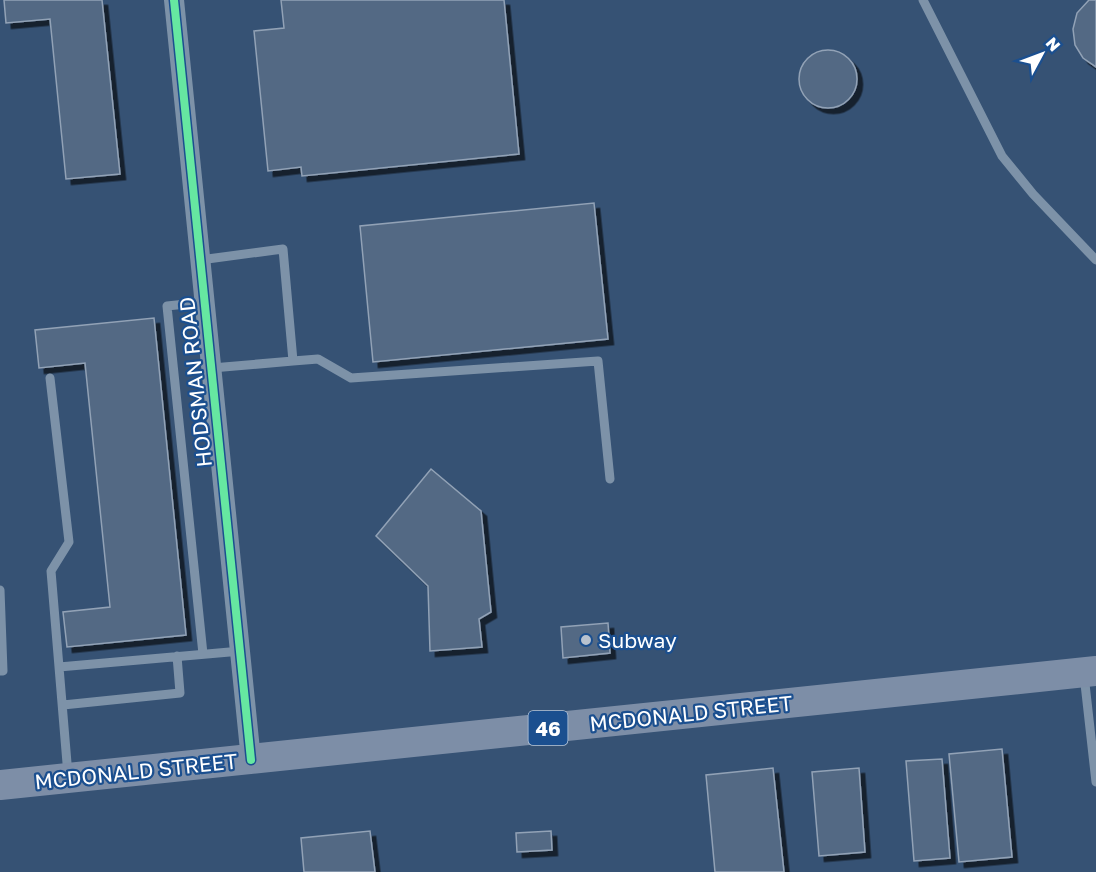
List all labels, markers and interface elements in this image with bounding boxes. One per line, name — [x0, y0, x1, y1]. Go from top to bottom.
north arrow — [1012, 24, 1072, 84]
text: N — [1042, 33, 1065, 55]
street label: HODSMAN ROAD — [173, 296, 217, 468]
place label: Subway — [598, 627, 677, 653]
marker: Subway — [579, 633, 593, 647]
street label: MCDONALD STREET — [588, 689, 794, 737]
road number: 46 — [528, 711, 568, 745]
street label: MCDONALD STREET — [33, 747, 239, 795]

